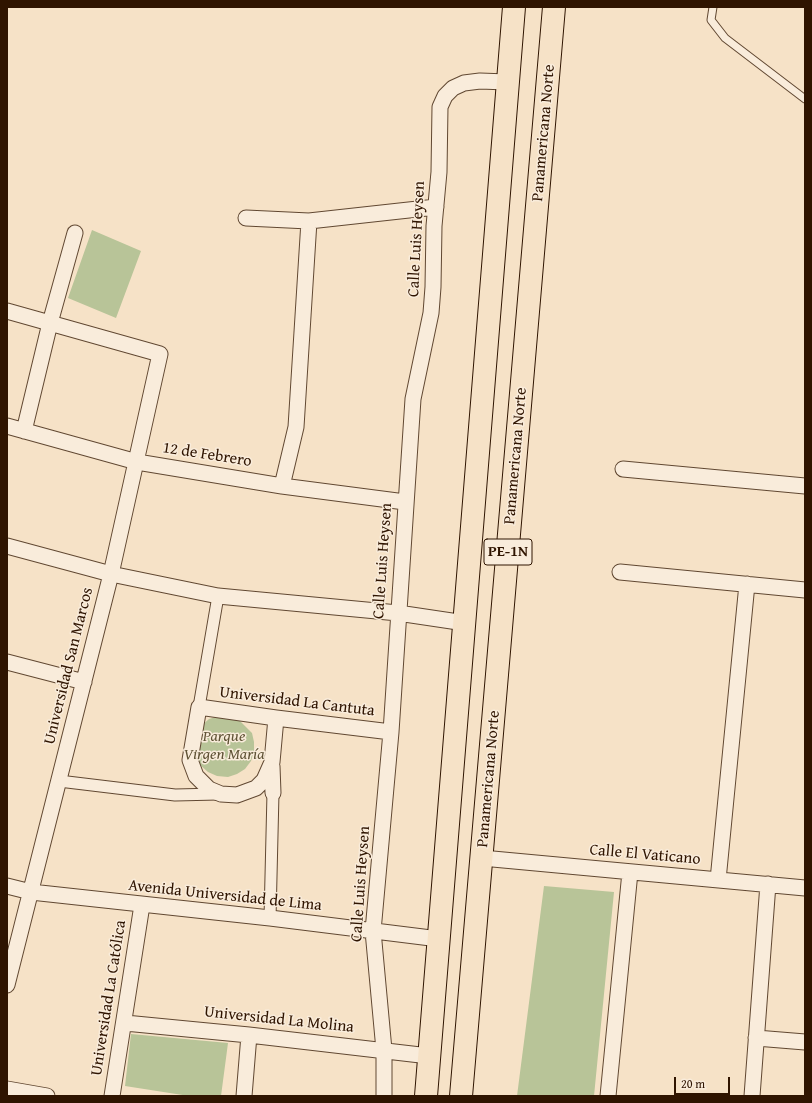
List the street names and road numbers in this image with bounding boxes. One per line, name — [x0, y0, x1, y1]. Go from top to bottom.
street label: Panamericana Norte — [528, 64, 560, 202]
street label: Calle Luis Heysen — [404, 181, 430, 297]
street label: Panamericana Norte — [500, 387, 532, 525]
street label: 12 de Febrero — [161, 438, 253, 472]
street label: Calle Luis Heysen — [369, 502, 397, 620]
road number: PE-1N — [484, 539, 532, 565]
street label: Universidad San Marcos — [40, 585, 98, 747]
street label: Universidad La Cantuta — [218, 683, 376, 721]
street label: Panamericana Norte — [473, 710, 505, 848]
street label: Calle Luis Heysen — [347, 825, 375, 943]
street label: Calle El Vaticano — [589, 841, 701, 869]
street label: Avenida Universidad de Lima — [127, 876, 323, 916]
street label: Universidad La Católica — [87, 919, 131, 1077]
street label: Universidad La Molina — [203, 1003, 355, 1037]

